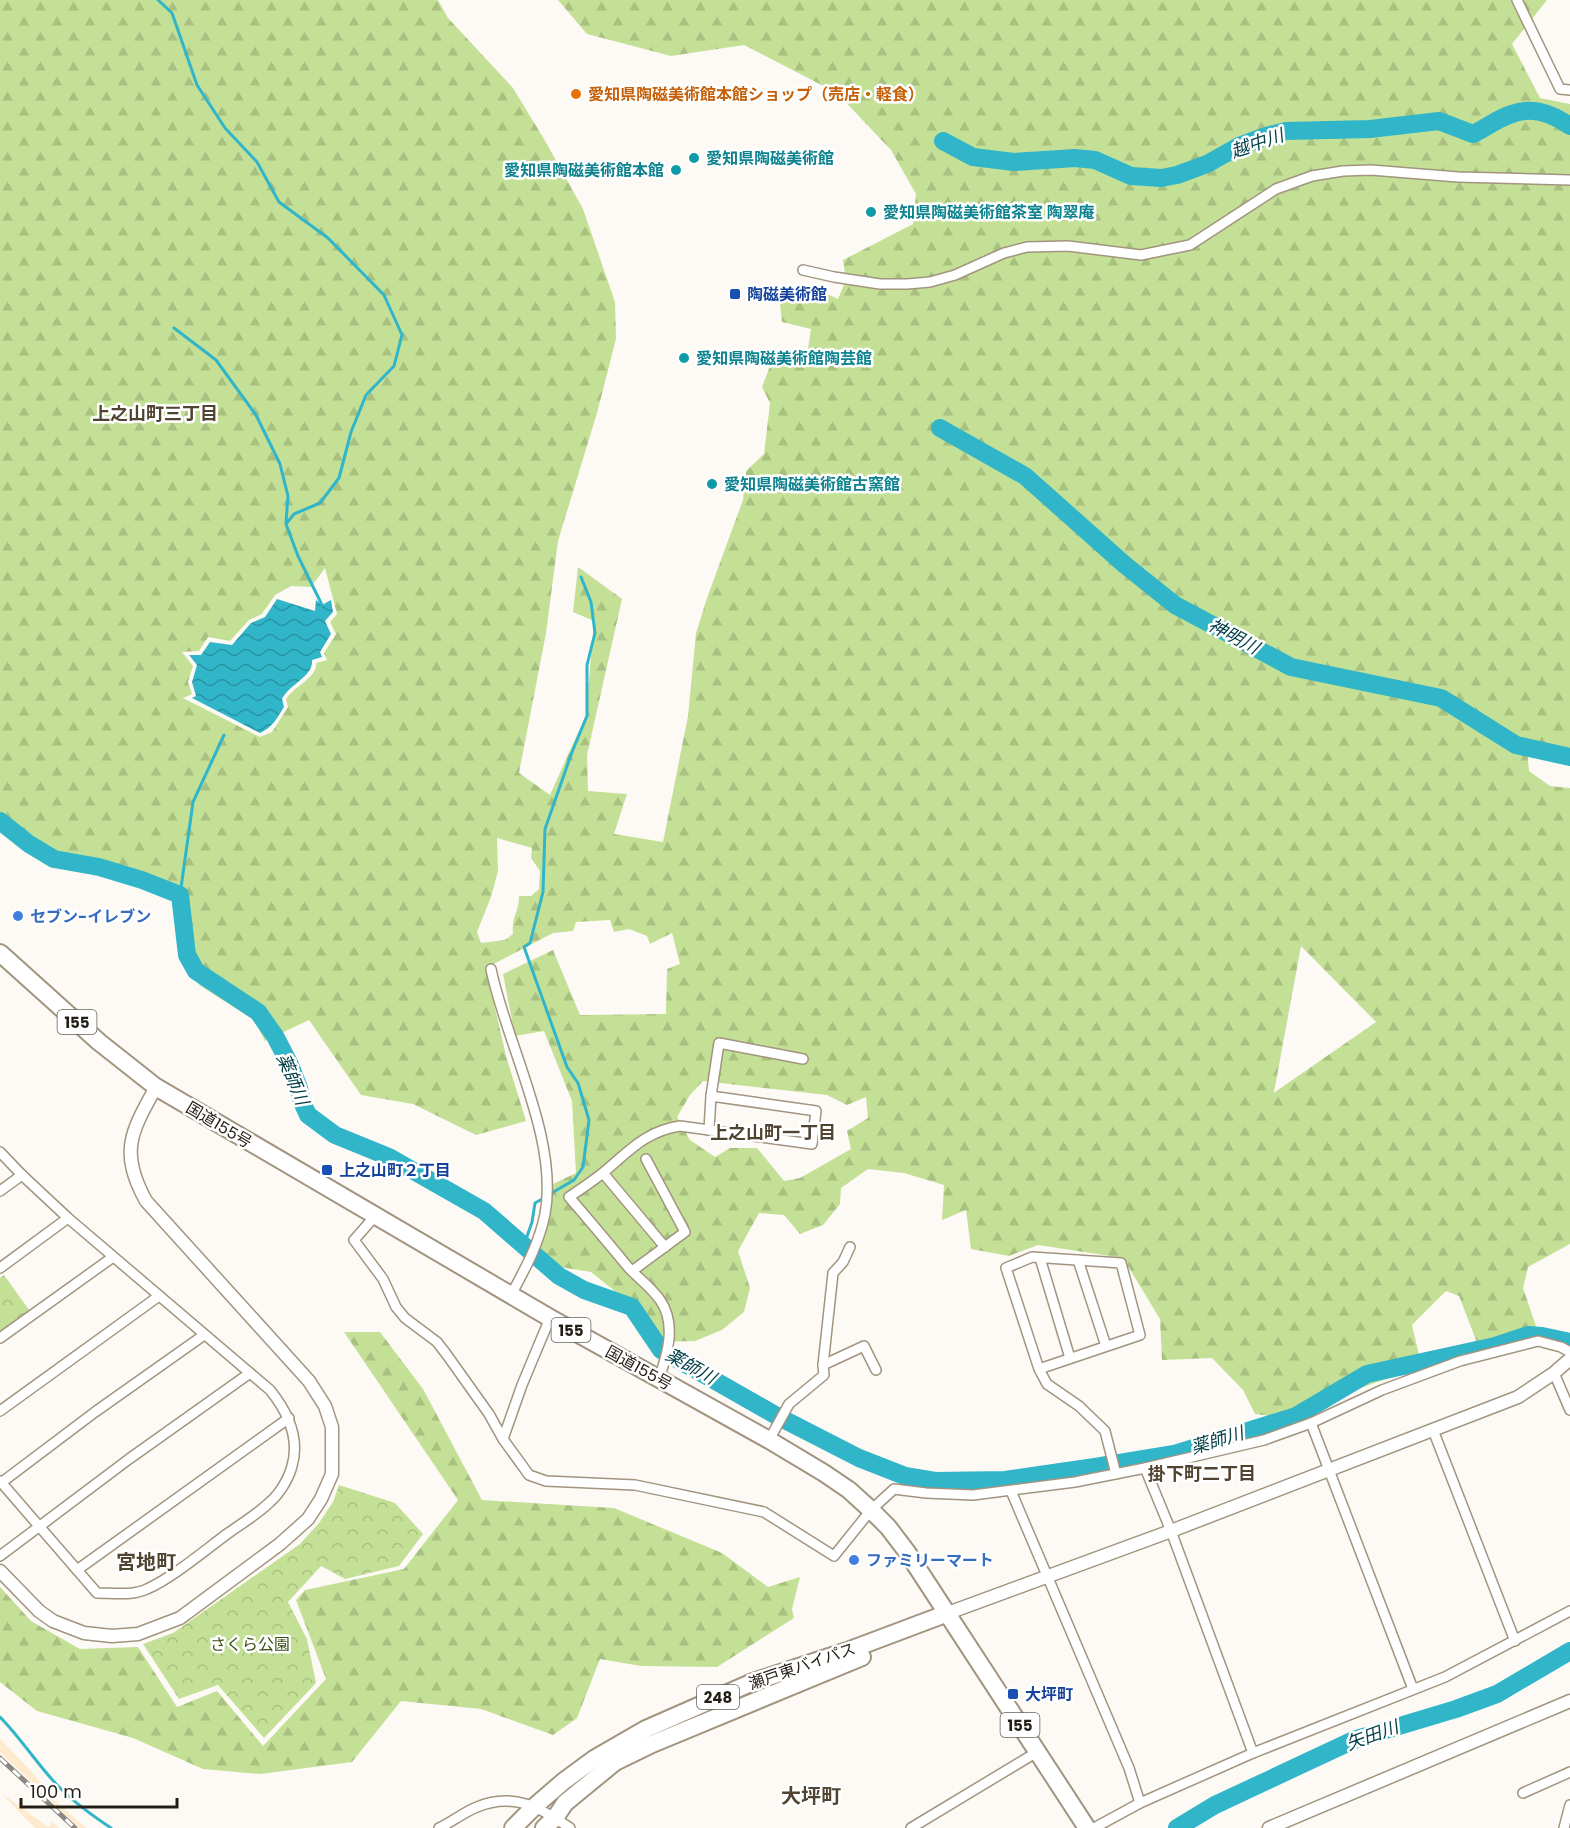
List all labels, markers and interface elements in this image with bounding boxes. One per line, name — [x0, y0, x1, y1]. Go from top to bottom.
place label: 愛知県陶磁美術館本館ショップ（売店・軽食） — [588, 83, 924, 106]
marker: 愛知県陶磁美術館本館ショップ（売店・軽食） — [569, 87, 583, 101]
water label: 越中川 — [1227, 122, 1288, 164]
place label: 愛知県陶磁美術館 — [706, 147, 834, 170]
marker: 愛知県陶磁美術館 — [687, 151, 701, 165]
place label: 愛知県陶磁美術館本館 — [504, 159, 664, 182]
marker: 愛知県陶磁美術館本館 — [669, 163, 683, 177]
place label: 愛知県陶磁美術館茶室 陶翠庵 — [883, 201, 1094, 224]
marker: 愛知県陶磁美術館茶室 陶翠庵 — [864, 205, 878, 219]
place label: 陶磁美術館 — [747, 283, 827, 306]
marker: 陶磁美術館 — [728, 287, 742, 301]
place label: 愛知県陶磁美術館陶芸館 — [696, 347, 872, 370]
marker: 愛知県陶磁美術館陶芸館 — [677, 351, 691, 365]
district label: 上之山町三丁目 — [92, 401, 218, 426]
place label: 愛知県陶磁美術館古窯館 — [724, 473, 900, 496]
marker: 愛知県陶磁美術館古窯館 — [705, 477, 719, 491]
water label: 神明川 — [1204, 612, 1265, 661]
place label: セブン-イレブン — [30, 905, 151, 928]
marker: セブン-イレブン — [11, 909, 25, 923]
road number: 155 — [58, 1010, 97, 1034]
water label: 薬師川 — [271, 1049, 316, 1111]
street label: 国道155号 — [182, 1096, 256, 1154]
district label: 上之山町一丁目 — [710, 1120, 836, 1145]
place label: 上之山町２丁目 — [339, 1159, 451, 1182]
marker: 上之山町２丁目 — [320, 1163, 334, 1177]
road number: 155 — [552, 1318, 590, 1342]
street label: 国道155号 — [601, 1340, 677, 1396]
water label: 薬師川 — [661, 1342, 722, 1391]
water label: 薬師川 — [1188, 1420, 1248, 1460]
district label: 掛下町二丁目 — [1148, 1461, 1256, 1486]
district label: 宮地町 — [116, 1548, 176, 1576]
place label: ファミリーマート — [866, 1549, 994, 1572]
marker: ファミリーマート — [847, 1553, 861, 1567]
park label: さくら公園 — [210, 1633, 290, 1656]
street label: 瀬戸東バイパス — [745, 1637, 859, 1695]
place label: 大坪町 — [1025, 1683, 1073, 1706]
road number: 248 — [697, 1685, 739, 1709]
marker: 大坪町 — [1006, 1687, 1020, 1701]
road number: 155 — [1000, 1713, 1040, 1737]
water label: 矢田川 — [1342, 1713, 1404, 1756]
scale bar — [21, 1771, 177, 1809]
text: 100 m — [30, 1779, 82, 1804]
district label: 大坪町 — [781, 1782, 841, 1810]

